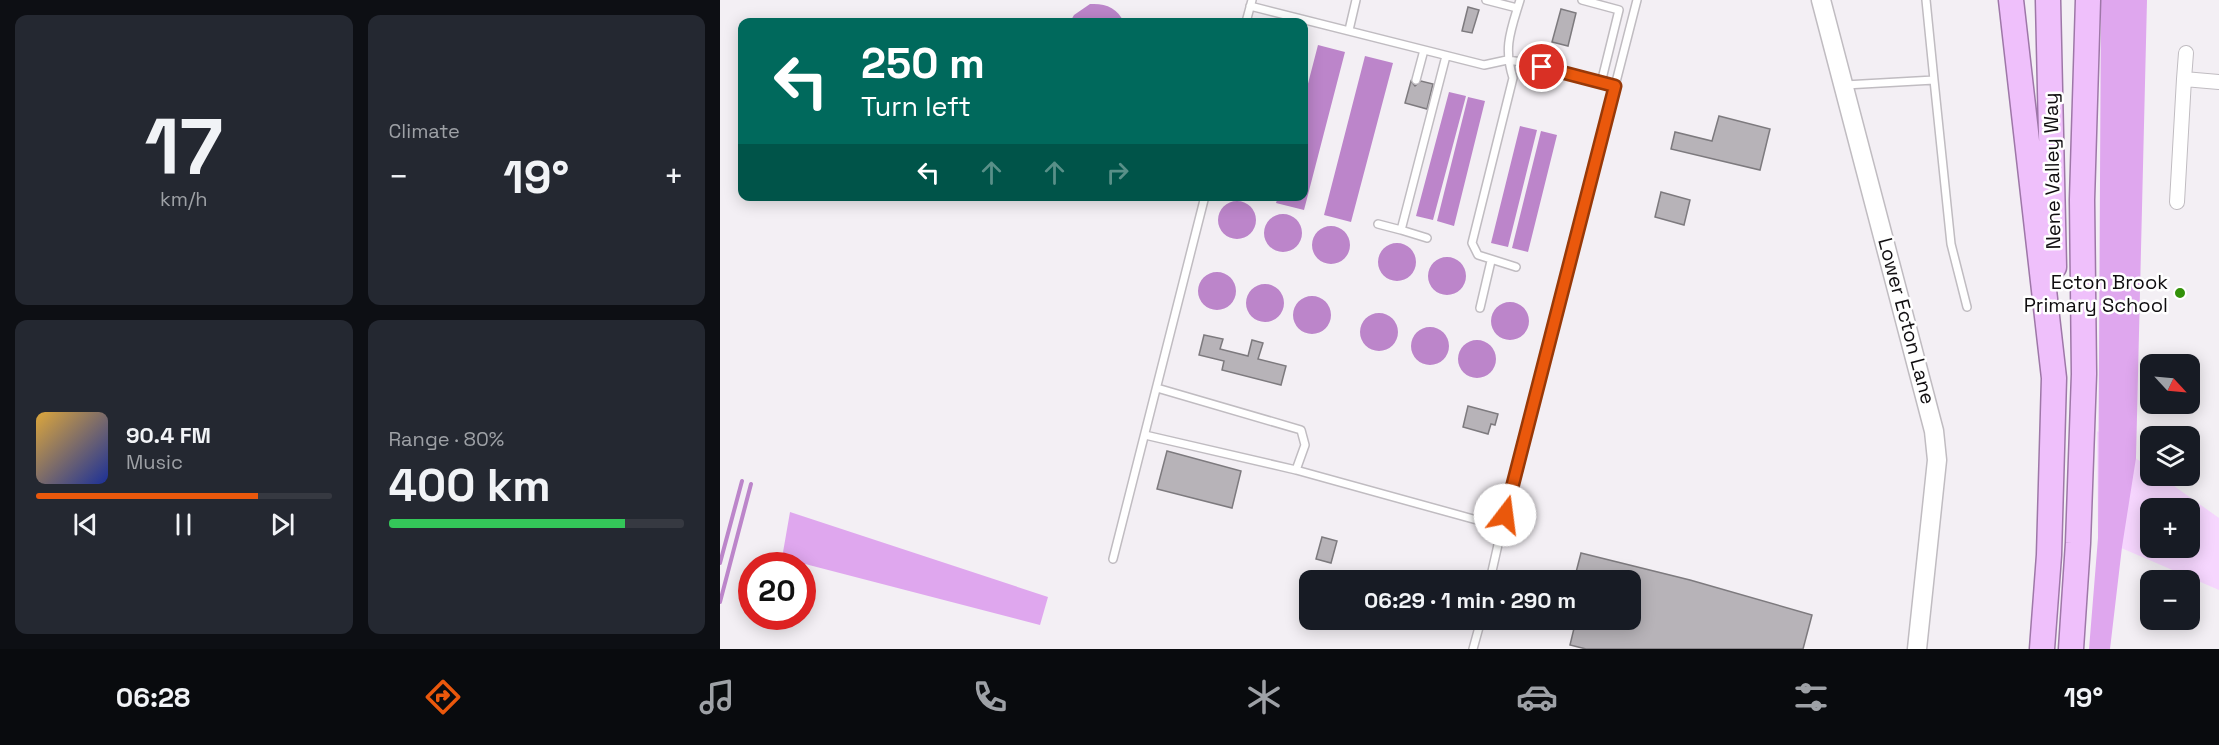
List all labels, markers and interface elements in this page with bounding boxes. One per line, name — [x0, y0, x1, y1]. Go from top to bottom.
text: 250 m — [861, 37, 985, 90]
pin — [1516, 41, 1567, 92]
icon: left — [762, 42, 840, 120]
icon: arrive — [1525, 50, 1558, 83]
text: Turn left — [861, 89, 971, 124]
street label: Nene Valley Way — [2038, 92, 2066, 250]
text: 17 — [145, 97, 223, 197]
text: Climate — [389, 118, 460, 144]
text: 19° — [503, 149, 569, 206]
text: − — [389, 156, 409, 198]
text: + — [664, 156, 684, 198]
icon: left — [912, 156, 945, 189]
icon: ahead — [975, 156, 1008, 189]
icon: ahead — [1038, 156, 1071, 189]
icon: right — [1101, 156, 1134, 189]
text: km/h — [160, 186, 208, 212]
street label: Lower Ecton Lane — [1872, 235, 1942, 407]
place label: Ecton Brook Primary School — [2024, 269, 2168, 318]
marker: Ecton Brook Primary School — [2173, 286, 2187, 300]
north arrow — [2140, 354, 2200, 414]
map controls — [2140, 354, 2200, 630]
text: 90.4 FM — [126, 421, 211, 449]
text: Range · 80% — [389, 426, 504, 452]
button: layers — [2140, 426, 2200, 486]
text: Music — [126, 449, 183, 475]
text: 400 km — [389, 457, 551, 514]
position arrow — [1473, 483, 1537, 547]
button: + — [2140, 498, 2200, 558]
icon: previous — [69, 508, 102, 541]
icon: pause — [167, 508, 200, 541]
icon: next — [266, 508, 299, 541]
speed limit sign: 20 — [738, 552, 816, 630]
button: − — [2140, 570, 2200, 630]
text: 06:29 · 1 min · 290 m — [1364, 586, 1576, 614]
icon: directions — [422, 676, 464, 718]
icon: music — [696, 676, 738, 718]
icon: phone — [969, 676, 1011, 718]
icon: climate — [1243, 676, 1285, 718]
icon: car — [1516, 676, 1558, 718]
icon: filters — [1790, 676, 1832, 718]
text: 06:28 — [116, 680, 190, 715]
text: 19° — [2064, 680, 2103, 715]

